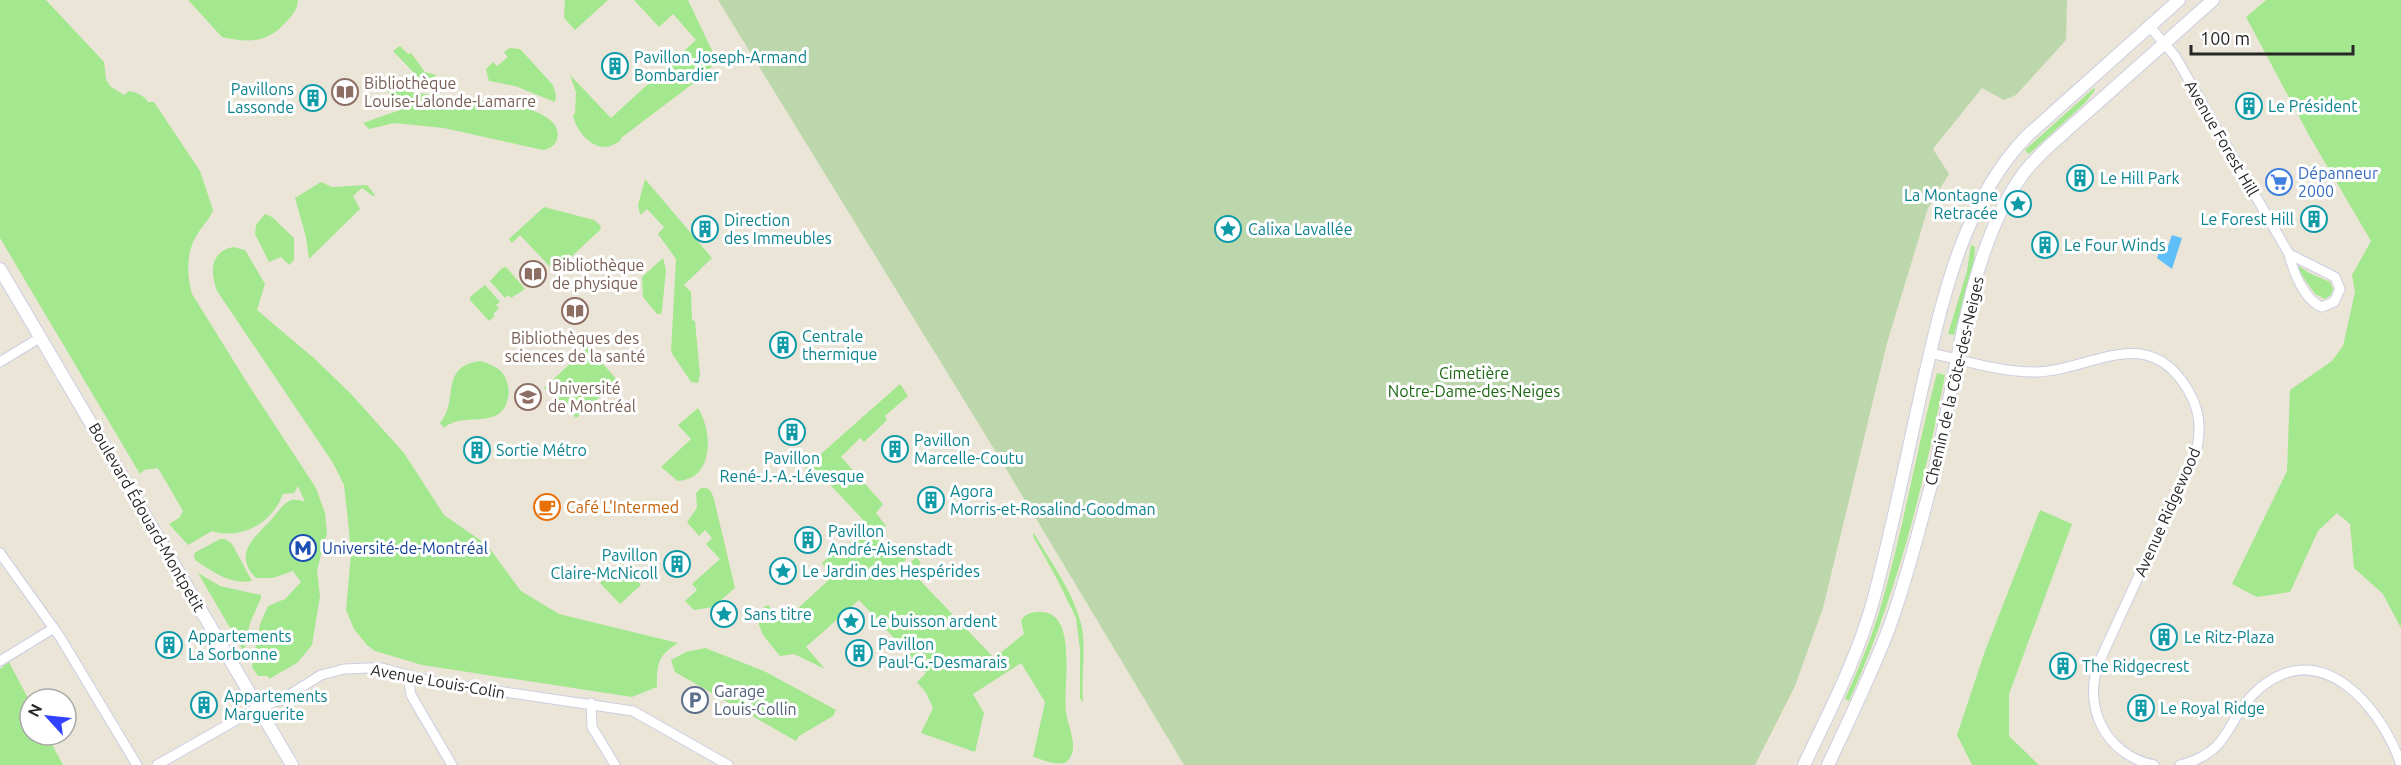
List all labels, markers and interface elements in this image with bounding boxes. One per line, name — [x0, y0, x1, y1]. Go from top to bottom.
scale bar — [2191, 18, 2353, 56]
text: 100 m — [2200, 28, 2250, 48]
place label: Pavillon Joseph-Armand Bombardier — [634, 48, 807, 84]
building icon: Pavillon Joseph-Armand Bombardier — [600, 51, 630, 81]
place label: Bibliothèque Louise-Lalonde-Lamarre — [364, 74, 536, 110]
library icon: Bibliothèque Louise-Lalonde-Lamarre — [330, 77, 360, 107]
street label: Avenue Forest Hill — [2182, 77, 2262, 199]
place label: Pavillons Lassonde — [227, 80, 294, 116]
building icon: Pavillons Lassonde — [298, 83, 328, 113]
building icon: Le Président — [2234, 91, 2264, 121]
place label: Le Président — [2268, 97, 2358, 115]
building icon: Le Hill Park — [2065, 163, 2095, 193]
place label: Dépanneur 2000 — [2298, 164, 2378, 200]
supermarket icon: Dépanneur 2000 — [2264, 167, 2294, 197]
place label: Le Hill Park — [2100, 169, 2180, 187]
place label: La Montagne Retracée — [1904, 186, 1998, 222]
place icon: La Montagne Retracée — [2003, 189, 2033, 219]
building icon: Le Forest Hill — [2299, 204, 2329, 234]
place label: Le Forest Hill — [2200, 210, 2294, 228]
place label: Direction des Immeubles — [724, 211, 832, 247]
building icon: Direction des Immeubles — [690, 214, 720, 244]
place icon: Calixa Lavallée — [1213, 214, 1243, 244]
place label: Calixa Lavallée — [1248, 220, 1352, 238]
building icon: Le Four Winds — [2030, 230, 2060, 260]
place label: Le Four Winds — [2064, 236, 2166, 254]
place label: Bibliothèque de physique — [552, 256, 644, 292]
library icon: Bibliothèque de physique — [518, 259, 548, 289]
street label: Chemin de la Côte-des-Neiges — [1921, 275, 1987, 487]
library icon: Bibliothèques des sciences de la santé — [560, 296, 590, 326]
place label: Centrale thermique — [802, 327, 877, 363]
place label: Bibliothèques des sciences de la santé — [505, 329, 645, 365]
building icon: Centrale thermique — [768, 330, 798, 360]
park label: Cimetière Notre-Dame-des-Neiges — [1388, 364, 1560, 400]
place label: Université de Montréal — [548, 379, 636, 415]
school or university icon: Université de Montréal — [513, 382, 543, 412]
building icon: Pavillon René-J.-A.-Lévesque — [777, 417, 807, 447]
street label: Boulevard Édouard-Montpetit — [85, 418, 211, 615]
place label: Pavillon Marcelle-Coutu — [914, 431, 1024, 467]
building icon: Pavillon Marcelle-Coutu — [880, 434, 910, 464]
building icon: Sortie Métro — [462, 435, 492, 465]
place label: Sortie Métro — [496, 441, 587, 459]
street label: Avenue Ridgewood — [2130, 445, 2204, 579]
place label: Pavillon René-J.-A.-Lévesque — [720, 449, 864, 485]
place label: Agora Morris-et-Rosalind-Goodman — [950, 482, 1156, 518]
building icon: Agora Morris-et-Rosalind-Goodman — [916, 485, 946, 515]
cafe icon: Café L'Intermed — [532, 492, 562, 522]
place label: Café L'Intermed — [566, 498, 679, 516]
place label: Pavillon André-Aisenstadt — [828, 522, 953, 558]
building icon: Pavillon André-Aisenstadt — [793, 525, 823, 555]
metro station icon: Université-de-Montréal — [288, 533, 318, 563]
place label: Université-de-Montréal — [322, 539, 488, 557]
place label: Pavillon Claire-McNicoll — [551, 546, 658, 582]
building icon: Pavillon Claire-McNicoll — [662, 549, 692, 579]
place icon: Le Jardin des Hespérides — [768, 556, 798, 586]
place label: Le Jardin des Hespérides — [802, 562, 980, 580]
place icon: Sans titre — [709, 599, 739, 629]
place label: Sans titre — [744, 605, 812, 623]
place icon: Le buisson ardent — [836, 606, 866, 636]
place label: Le buisson ardent — [870, 612, 998, 630]
building icon: Le Ritz-Plaza — [2149, 622, 2179, 652]
place label: Appartements La Sorbonne — [188, 627, 292, 663]
place label: Le Ritz-Plaza — [2184, 628, 2274, 646]
building icon: Appartements La Sorbonne — [154, 630, 184, 660]
place label: Pavillon Paul-G.-Desmarais — [878, 635, 1007, 671]
building icon: Pavillon Paul-G.-Desmarais — [844, 638, 874, 668]
building icon: The Ridgecrest — [2048, 651, 2078, 681]
place label: The Ridgecrest — [2082, 657, 2190, 675]
street label: Avenue Louis-Colin — [369, 660, 507, 702]
place label: Garage Louis-Collin — [714, 682, 797, 718]
parking icon: Garage Louis-Collin — [680, 685, 710, 715]
north arrow — [18, 687, 78, 747]
place label: Appartements Marguerite — [224, 687, 328, 723]
building icon: Appartements Marguerite — [189, 690, 219, 720]
building icon: Le Royal Ridge — [2126, 693, 2156, 723]
place label: Le Royal Ridge — [2160, 699, 2265, 717]
text: N — [24, 701, 45, 720]

